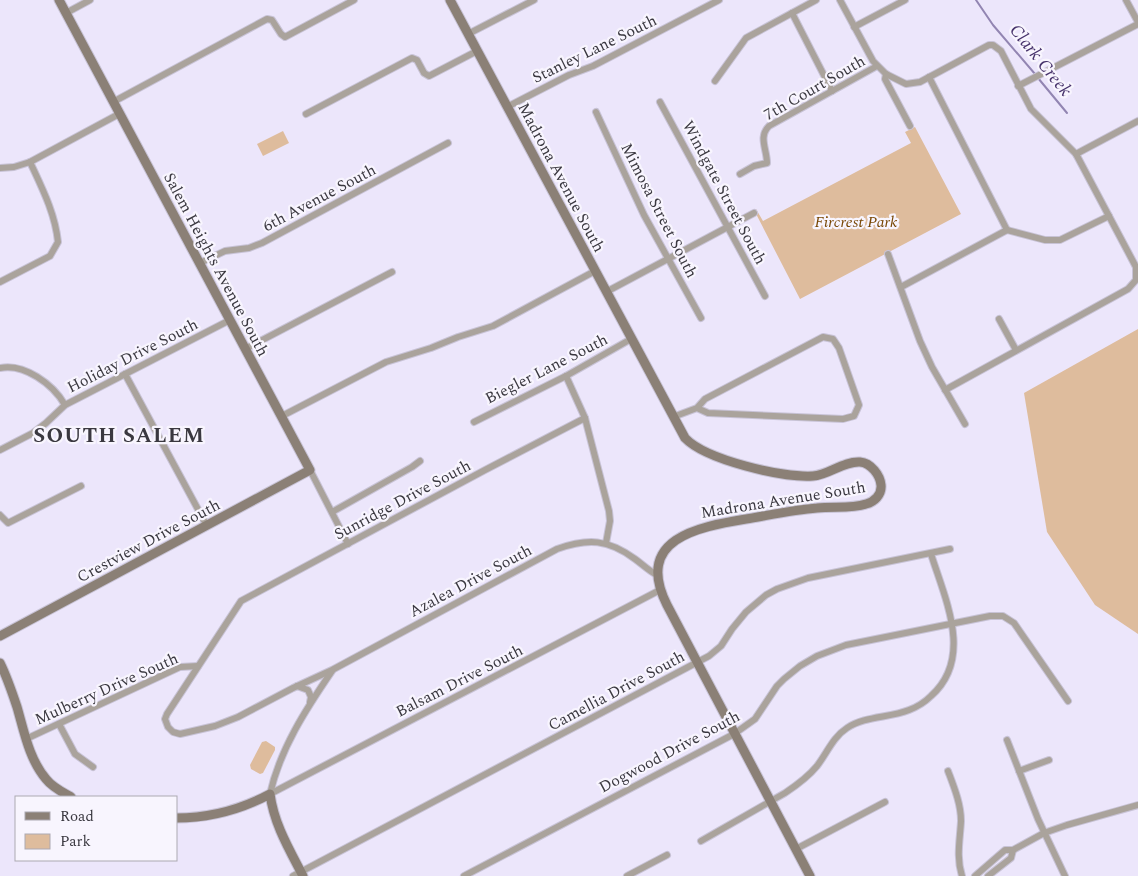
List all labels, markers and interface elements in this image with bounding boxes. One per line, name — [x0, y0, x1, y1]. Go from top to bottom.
street label: Stanley Lane South — [528, 8, 661, 89]
water label: Clark Creek — [1003, 18, 1079, 103]
street label: 7th Court South — [759, 49, 870, 127]
street label: Madrona Avenue South — [511, 98, 611, 257]
street label: Windgate Street South — [676, 116, 772, 269]
street label: Mimosa Street South — [615, 139, 704, 282]
street label: 6th Avenue South — [259, 158, 380, 238]
street label: Salem Heights Avenue South — [157, 168, 275, 361]
park label: Fircrest Park — [814, 210, 898, 234]
street label: Holiday Drive South — [63, 312, 202, 399]
street label: Biegler Lane South — [481, 328, 612, 410]
district label: SOUTH SALEM — [33, 420, 205, 452]
street label: Sunridge Drive South — [330, 454, 475, 546]
street label: Madrona Avenue South — [699, 475, 867, 525]
street label: Crestview Drive South — [73, 493, 224, 589]
street label: Azalea Drive South — [405, 538, 536, 623]
street label: Balsam Drive South — [392, 638, 527, 723]
street label: Camellia Drive South — [544, 645, 689, 737]
street label: Mulberry Drive South — [31, 646, 182, 731]
street label: Dogwood Drive South — [595, 704, 744, 799]
legend — [15, 796, 178, 861]
text: Road — [60, 805, 94, 828]
text: Park — [60, 830, 91, 853]

